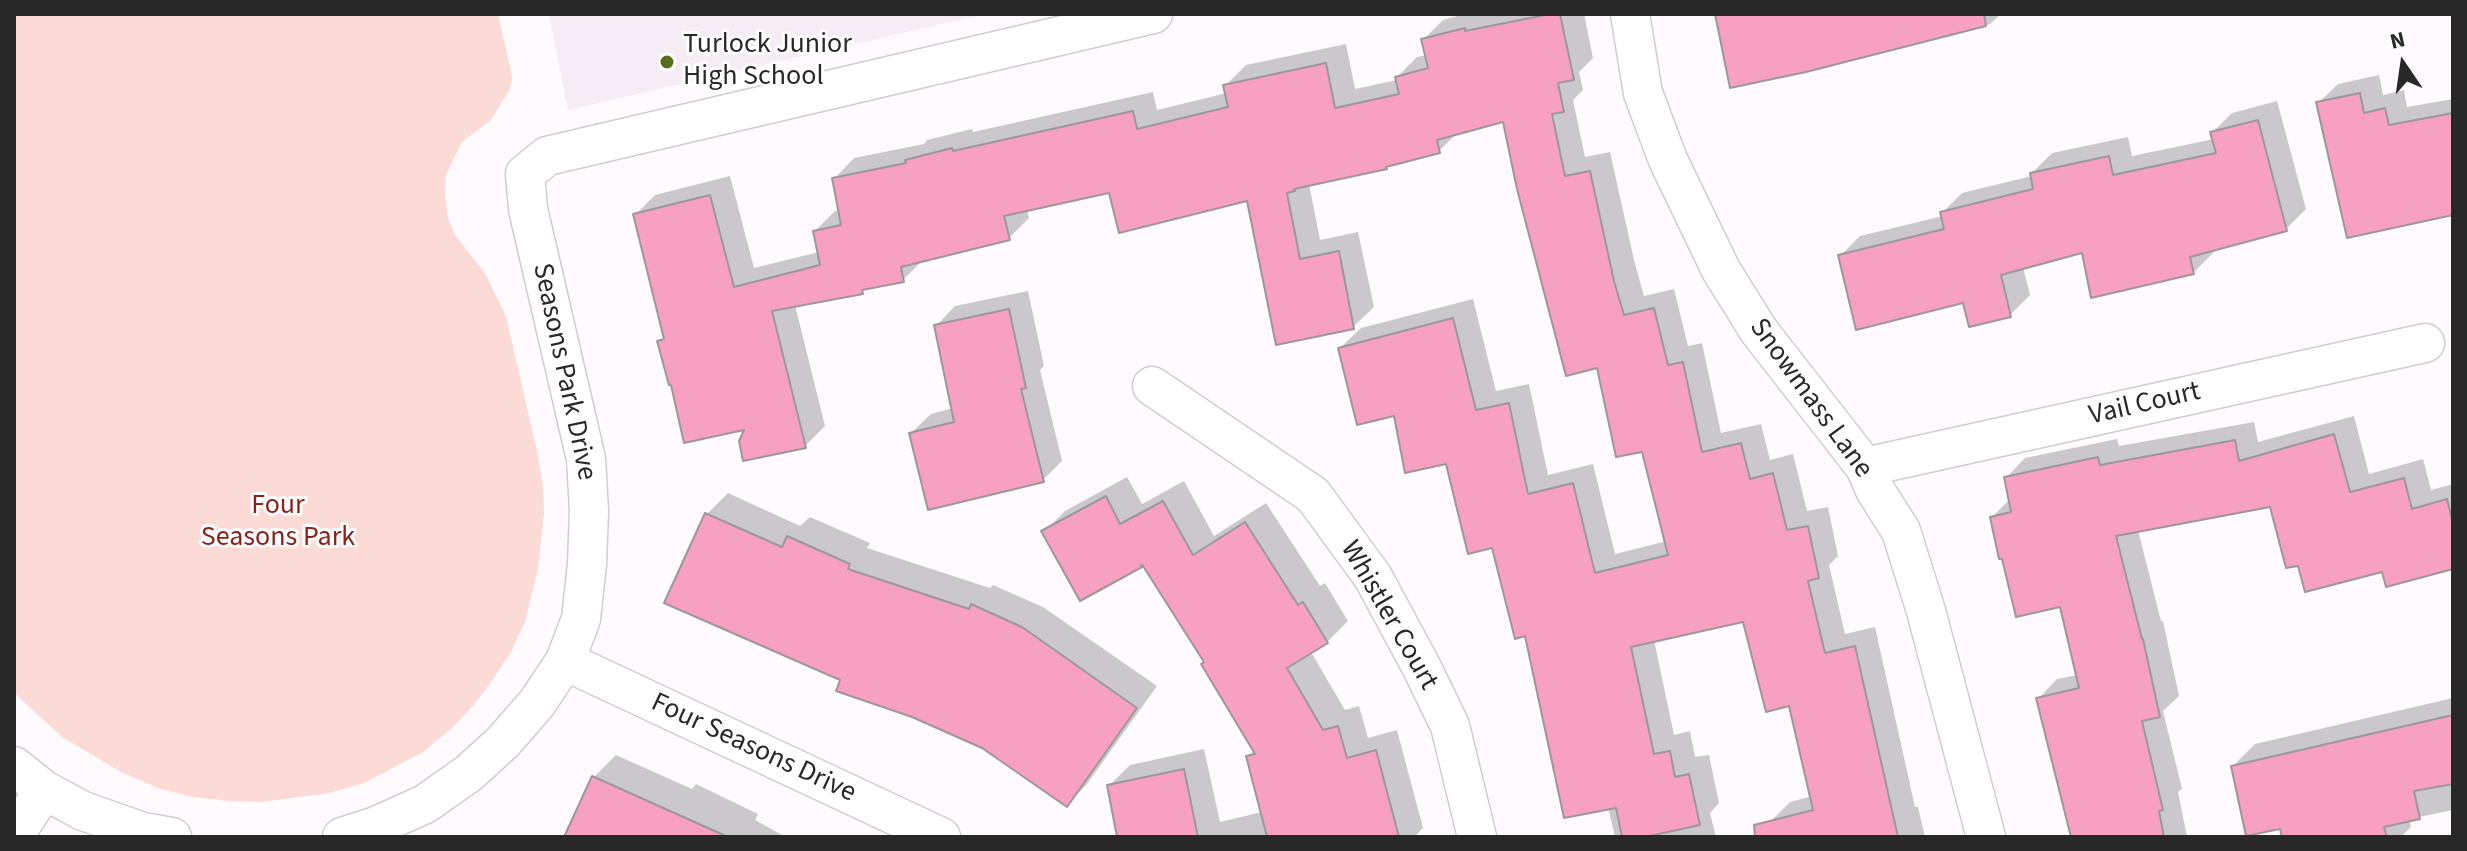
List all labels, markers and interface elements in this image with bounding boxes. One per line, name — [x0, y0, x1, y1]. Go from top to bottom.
text: N — [2387, 23, 2408, 58]
north arrow — [2363, 24, 2443, 104]
place label: Turlock Junior High School — [683, 29, 852, 95]
marker: Turlock Junior High School — [658, 53, 676, 71]
street label: Seasons Park Drive — [524, 261, 602, 483]
street label: Snowmass Lane — [1741, 313, 1879, 485]
street label: Vail Court — [2086, 376, 2204, 434]
park label: Four Seasons Park — [201, 490, 355, 556]
street label: Whistler Court — [1332, 535, 1444, 697]
street label: Four Seasons Drive — [645, 687, 861, 811]

